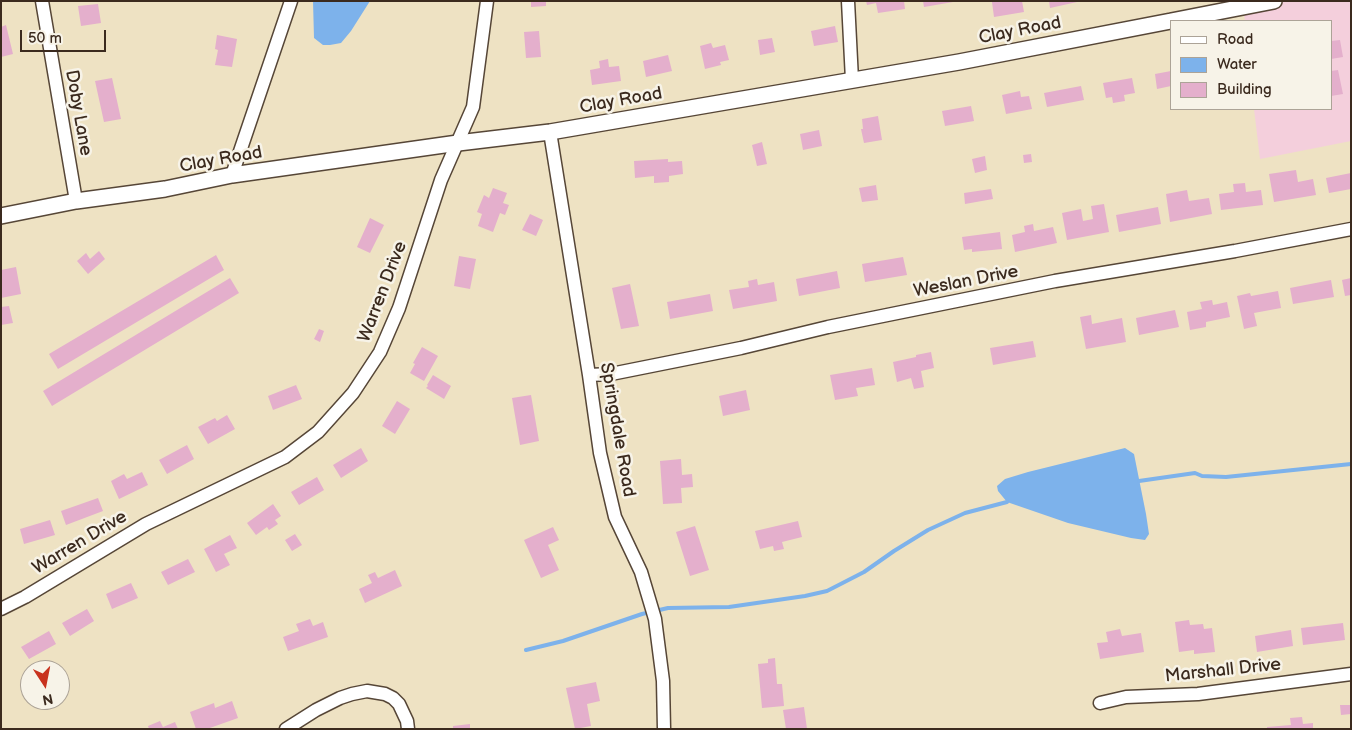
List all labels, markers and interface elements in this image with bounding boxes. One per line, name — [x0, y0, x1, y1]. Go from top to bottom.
street label: Clay Road — [977, 12, 1063, 50]
scale bar — [22, 20, 109, 52]
legend — [1170, 20, 1332, 110]
text: 50 m — [28, 29, 62, 48]
text: Road — [1217, 30, 1253, 49]
text: Water — [1217, 55, 1257, 74]
street label: Doby Lane — [60, 68, 96, 158]
text: Building — [1217, 80, 1272, 99]
street label: Clay Road — [578, 83, 664, 119]
street label: Clay Road — [178, 142, 264, 178]
street label: Warren Drive — [354, 239, 412, 345]
street label: Weslan Drive — [912, 261, 1020, 303]
street label: Springdale Road — [595, 361, 639, 499]
street label: Warren Drive — [29, 506, 131, 580]
street label: Marshall Drive — [1164, 654, 1282, 688]
north arrow — [20, 660, 70, 710]
text: N — [41, 690, 55, 709]

